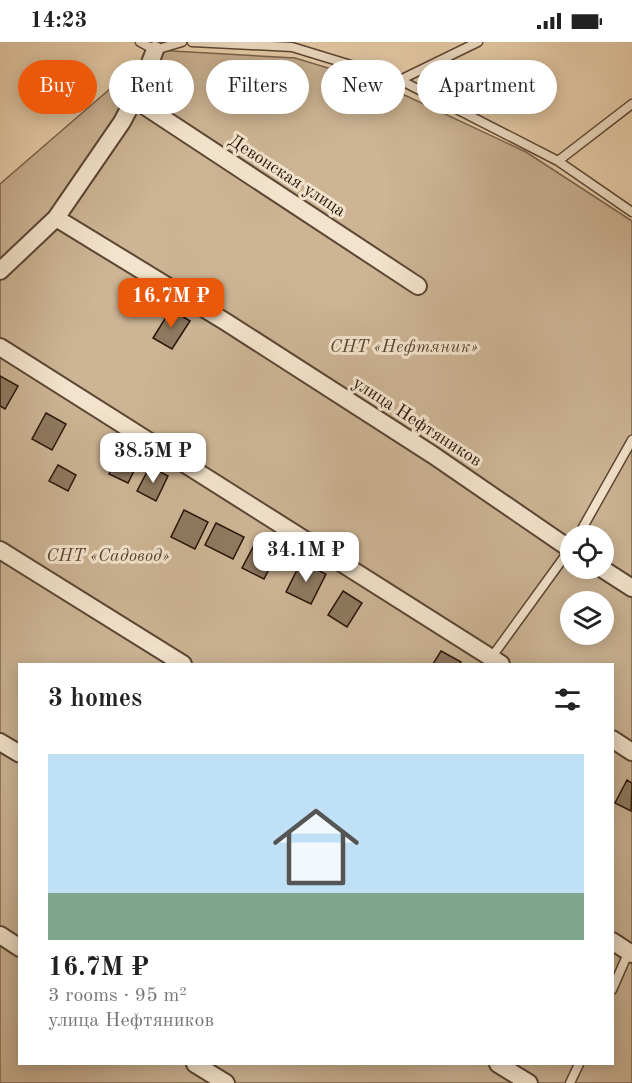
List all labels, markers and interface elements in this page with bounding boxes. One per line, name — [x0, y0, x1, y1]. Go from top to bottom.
text: 14:23 — [30, 10, 87, 32]
chip: Buy — [18, 60, 97, 114]
chip: Rent — [109, 60, 194, 114]
chip: Filters — [206, 60, 309, 114]
chip: New — [321, 60, 405, 114]
chip: Apartment — [417, 60, 557, 114]
street label: Девонская улица — [225, 132, 349, 220]
pin: 16.7M ₽ — [116, 278, 226, 329]
text: 16.7M ₽ — [132, 287, 210, 307]
park label: СНТ «Нефтяник» — [330, 338, 478, 356]
street label: улица Нефтяников — [349, 374, 485, 471]
pin: 38.5M ₽ — [98, 433, 208, 484]
text: 38.5M ₽ — [114, 442, 192, 462]
map controls — [560, 525, 614, 645]
button: locate — [560, 525, 614, 579]
pin: 34.1M ₽ — [251, 532, 361, 583]
text: 34.1M ₽ — [267, 541, 345, 561]
park label: СНТ «Садовод» — [46, 547, 170, 565]
button: layers — [560, 591, 614, 645]
icon: filters — [551, 683, 584, 716]
text: 3 homes — [48, 686, 142, 712]
icon: home — [262, 793, 370, 901]
text: 16.7M ₽ — [48, 955, 149, 981]
text: 3 rooms · 95 m² — [48, 986, 187, 1006]
text: улица Нефтяников — [48, 1011, 214, 1031]

